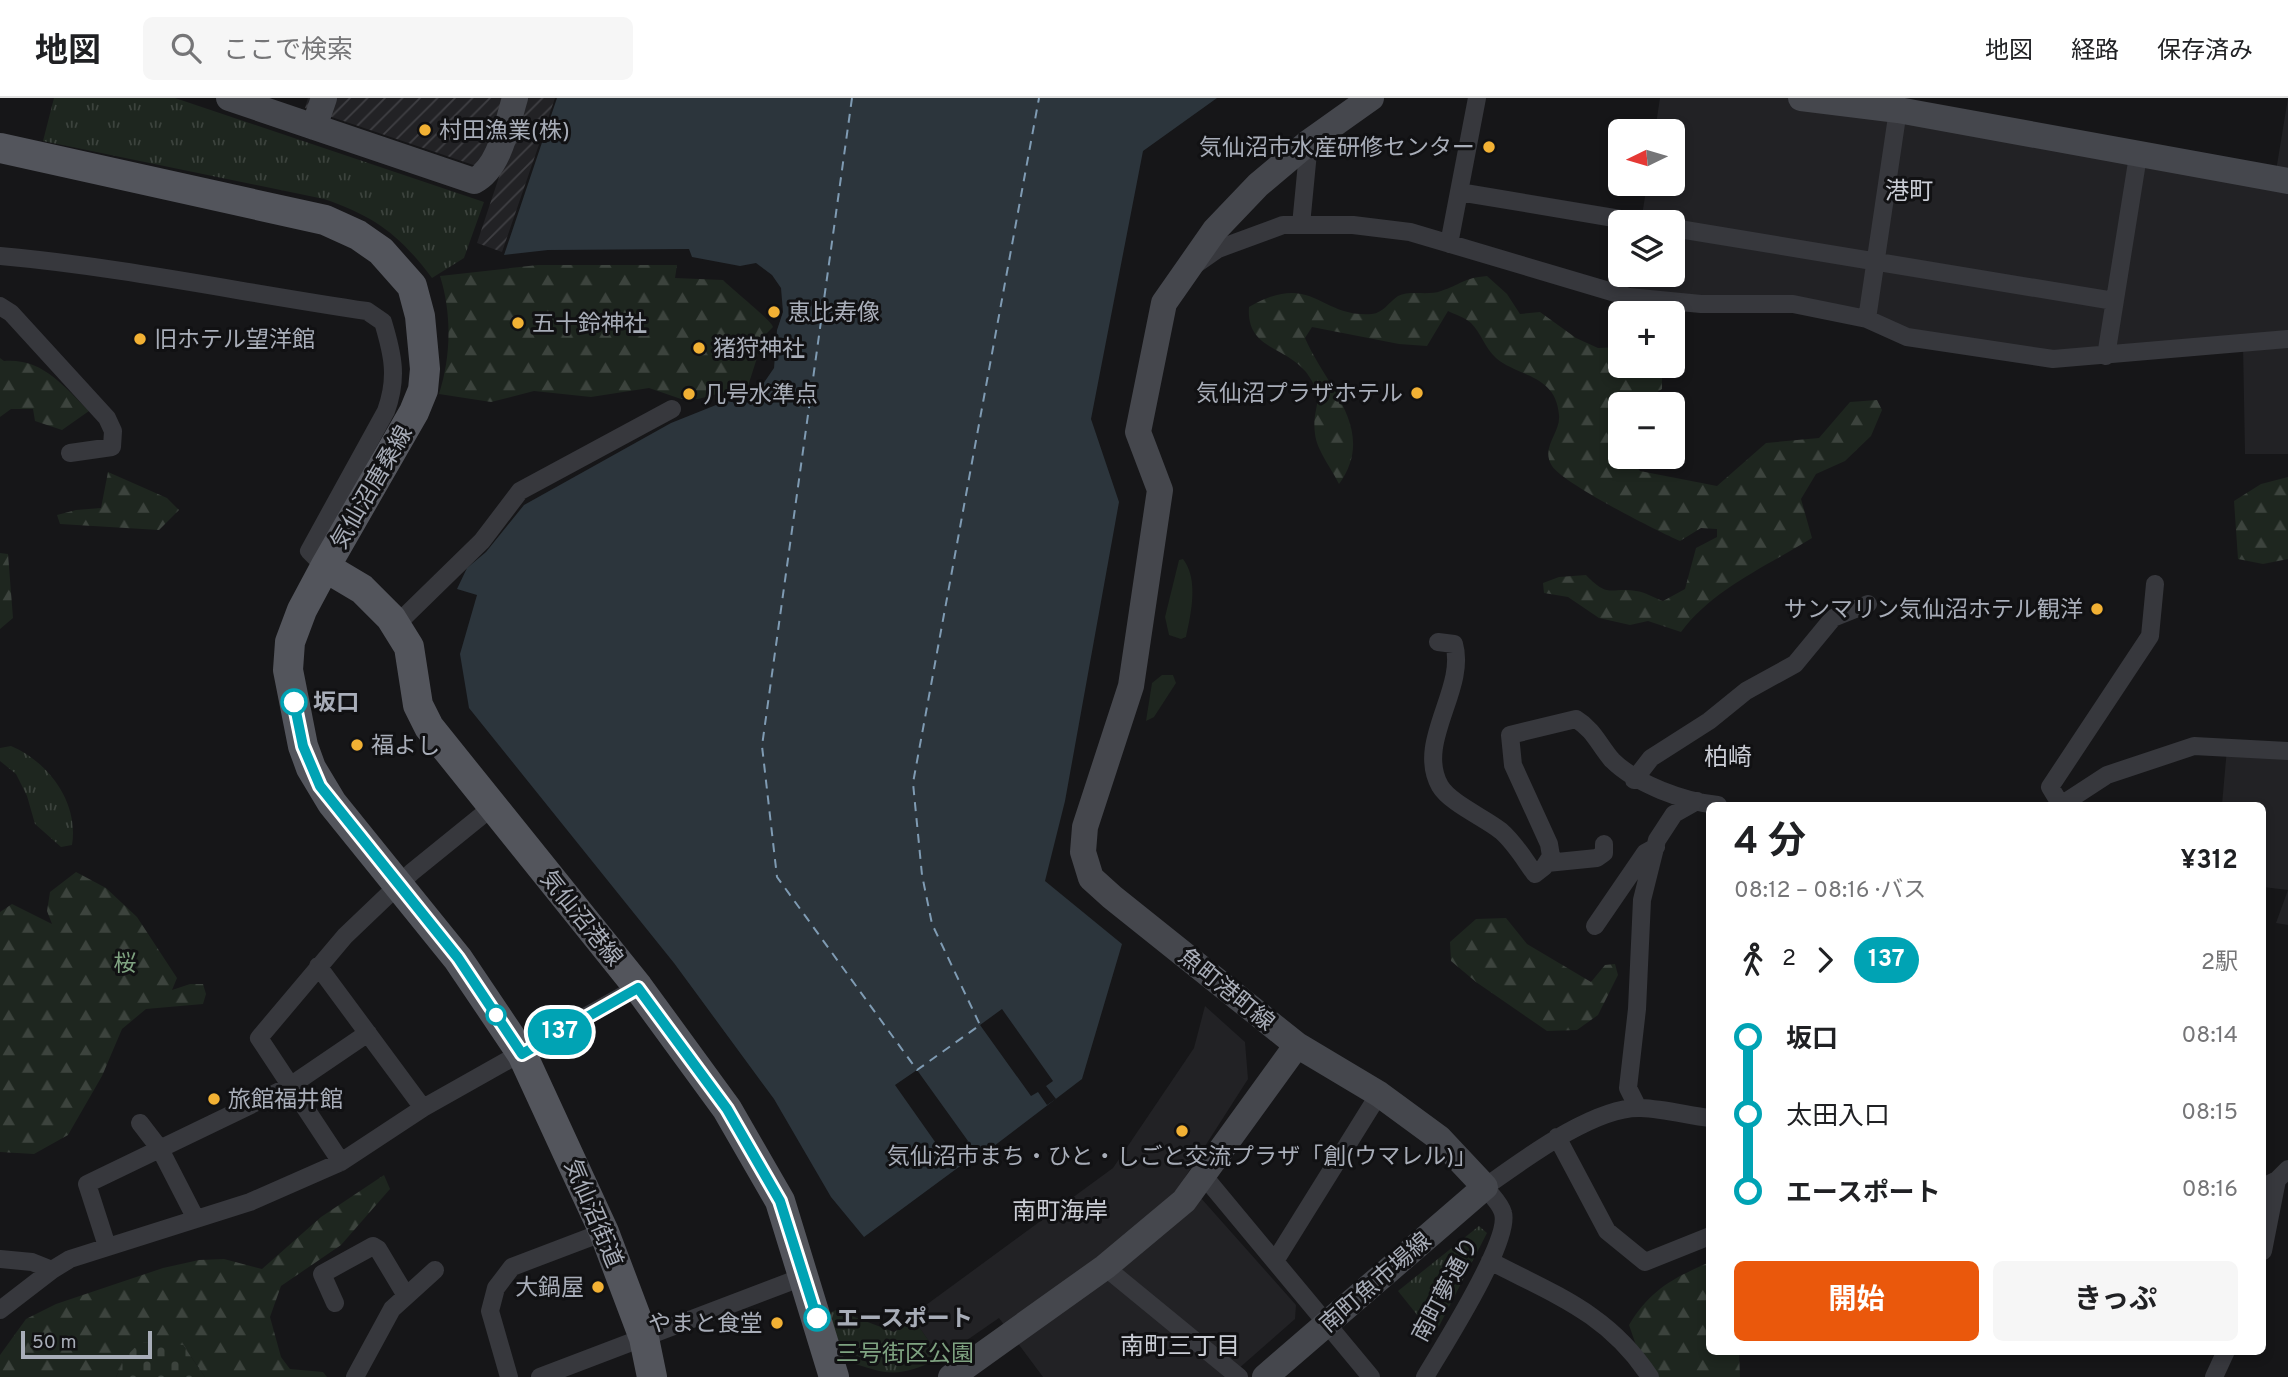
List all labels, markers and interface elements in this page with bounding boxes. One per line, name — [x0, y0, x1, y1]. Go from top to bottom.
search box — [143, 17, 633, 80]
icon: search — [167, 29, 205, 67]
text: 地図 — [35, 32, 101, 74]
text: ここで検索 — [223, 35, 353, 68]
text: 地図 — [1985, 37, 2033, 67]
text: 経路 — [2071, 37, 2119, 67]
text: 保存済み — [2157, 37, 2253, 67]
place label: 村田漁業(株) — [439, 118, 570, 147]
north arrow — [1608, 119, 1685, 196]
map controls — [1608, 119, 1685, 469]
marker: 村田漁業(株) — [417, 122, 433, 138]
place label: 気仙沼市水産研修センター — [1199, 135, 1475, 164]
marker: 気仙沼市水産研修センター — [1481, 139, 1497, 155]
district label: 港町 — [1885, 178, 1933, 208]
button: layers — [1608, 210, 1685, 287]
place label: 恵比寿像 — [788, 300, 880, 329]
button: + — [1608, 301, 1685, 378]
marker: 恵比寿像 — [766, 304, 782, 320]
place label: 五十鈴神社 — [532, 311, 647, 340]
marker: 五十鈴神社 — [510, 315, 526, 331]
place label: 旧ホテル望洋館 — [154, 327, 315, 356]
marker: 旧ホテル望洋館 — [132, 331, 148, 347]
place label: 猪狩神社 — [713, 336, 805, 365]
marker: 猪狩神社 — [691, 340, 707, 356]
place label: 気仙沼プラザホテル — [1196, 381, 1403, 410]
place label: 几号水準点 — [703, 382, 818, 411]
marker: 気仙沼プラザホテル — [1409, 385, 1425, 401]
marker: 几号水準点 — [681, 386, 697, 402]
button: − — [1608, 392, 1685, 469]
street label: 気仙沼唐桑線 — [326, 421, 420, 555]
place label: サンマリン気仙沼ホテル観洋 — [1784, 597, 2083, 626]
marker: サンマリン気仙沼ホテル観洋 — [2089, 601, 2105, 617]
marker: 坂口 — [281, 689, 307, 715]
place label: 坂口 — [313, 690, 359, 719]
place label: 福よし — [371, 733, 440, 762]
marker: 福よし — [349, 737, 365, 753]
district label: 柏崎 — [1704, 744, 1752, 774]
text: 4 分 — [1734, 819, 1806, 868]
text: ¥312 — [2180, 845, 2238, 878]
street label: 気仙沼港線 — [533, 866, 628, 973]
text: 08:12 – 08:16 · バス — [1734, 877, 1926, 906]
icon: walk — [1734, 941, 1772, 979]
icon: forward — [1806, 941, 1844, 979]
street label: 魚町港町線 — [1172, 943, 1279, 1038]
text: 2 — [1782, 945, 1796, 974]
text: 137 — [1868, 945, 1905, 975]
text: 2駅 — [2201, 949, 2238, 978]
park label: 桜 — [114, 951, 137, 980]
unlabelled marker — [486, 1005, 506, 1025]
line badge: 137 — [520, 1009, 600, 1055]
text: 137 — [542, 1017, 578, 1047]
text: 08:14 — [2182, 1022, 2238, 1051]
text: 坂口 — [1786, 1024, 1838, 1057]
place label: 旅館福井館 — [228, 1087, 343, 1116]
marker: 旅館福井館 — [206, 1091, 222, 1107]
text: 08:15 — [2181, 1099, 2238, 1128]
text: 太田入口 — [1786, 1101, 1890, 1134]
marker: 気仙沼市まち・ひと・しごと交流プラザ「創(ウマレル)」 — [1174, 1123, 1190, 1139]
place label: 気仙沼市まち・ひと・しごと交流プラザ「創(ウマレル)」 — [887, 1144, 1477, 1173]
street label: 気仙沼街道 — [556, 1155, 628, 1273]
text: 08:16 — [2182, 1176, 2238, 1205]
text: エースポート — [1786, 1178, 1941, 1211]
district label: 南町海岸 — [1012, 1198, 1108, 1228]
street label: 南町魚市場線 — [1315, 1228, 1438, 1340]
street label: 南町夢通り — [1407, 1233, 1487, 1348]
button: 開始 — [1734, 1261, 1979, 1341]
button: きっぷ — [1993, 1261, 2238, 1341]
place label: 大鍋屋 — [515, 1275, 584, 1304]
marker: 大鍋屋 — [590, 1279, 606, 1295]
marker: エースポート — [804, 1305, 830, 1331]
place label: エースポート — [836, 1306, 973, 1335]
place label: やまと食堂 — [648, 1311, 763, 1340]
marker: やまと食堂 — [769, 1315, 785, 1331]
scale bar — [21, 1328, 152, 1360]
text: 50 m — [32, 1331, 77, 1355]
district label: 南町三丁目 — [1120, 1333, 1240, 1363]
park label: 三号街区公園 — [836, 1341, 974, 1370]

